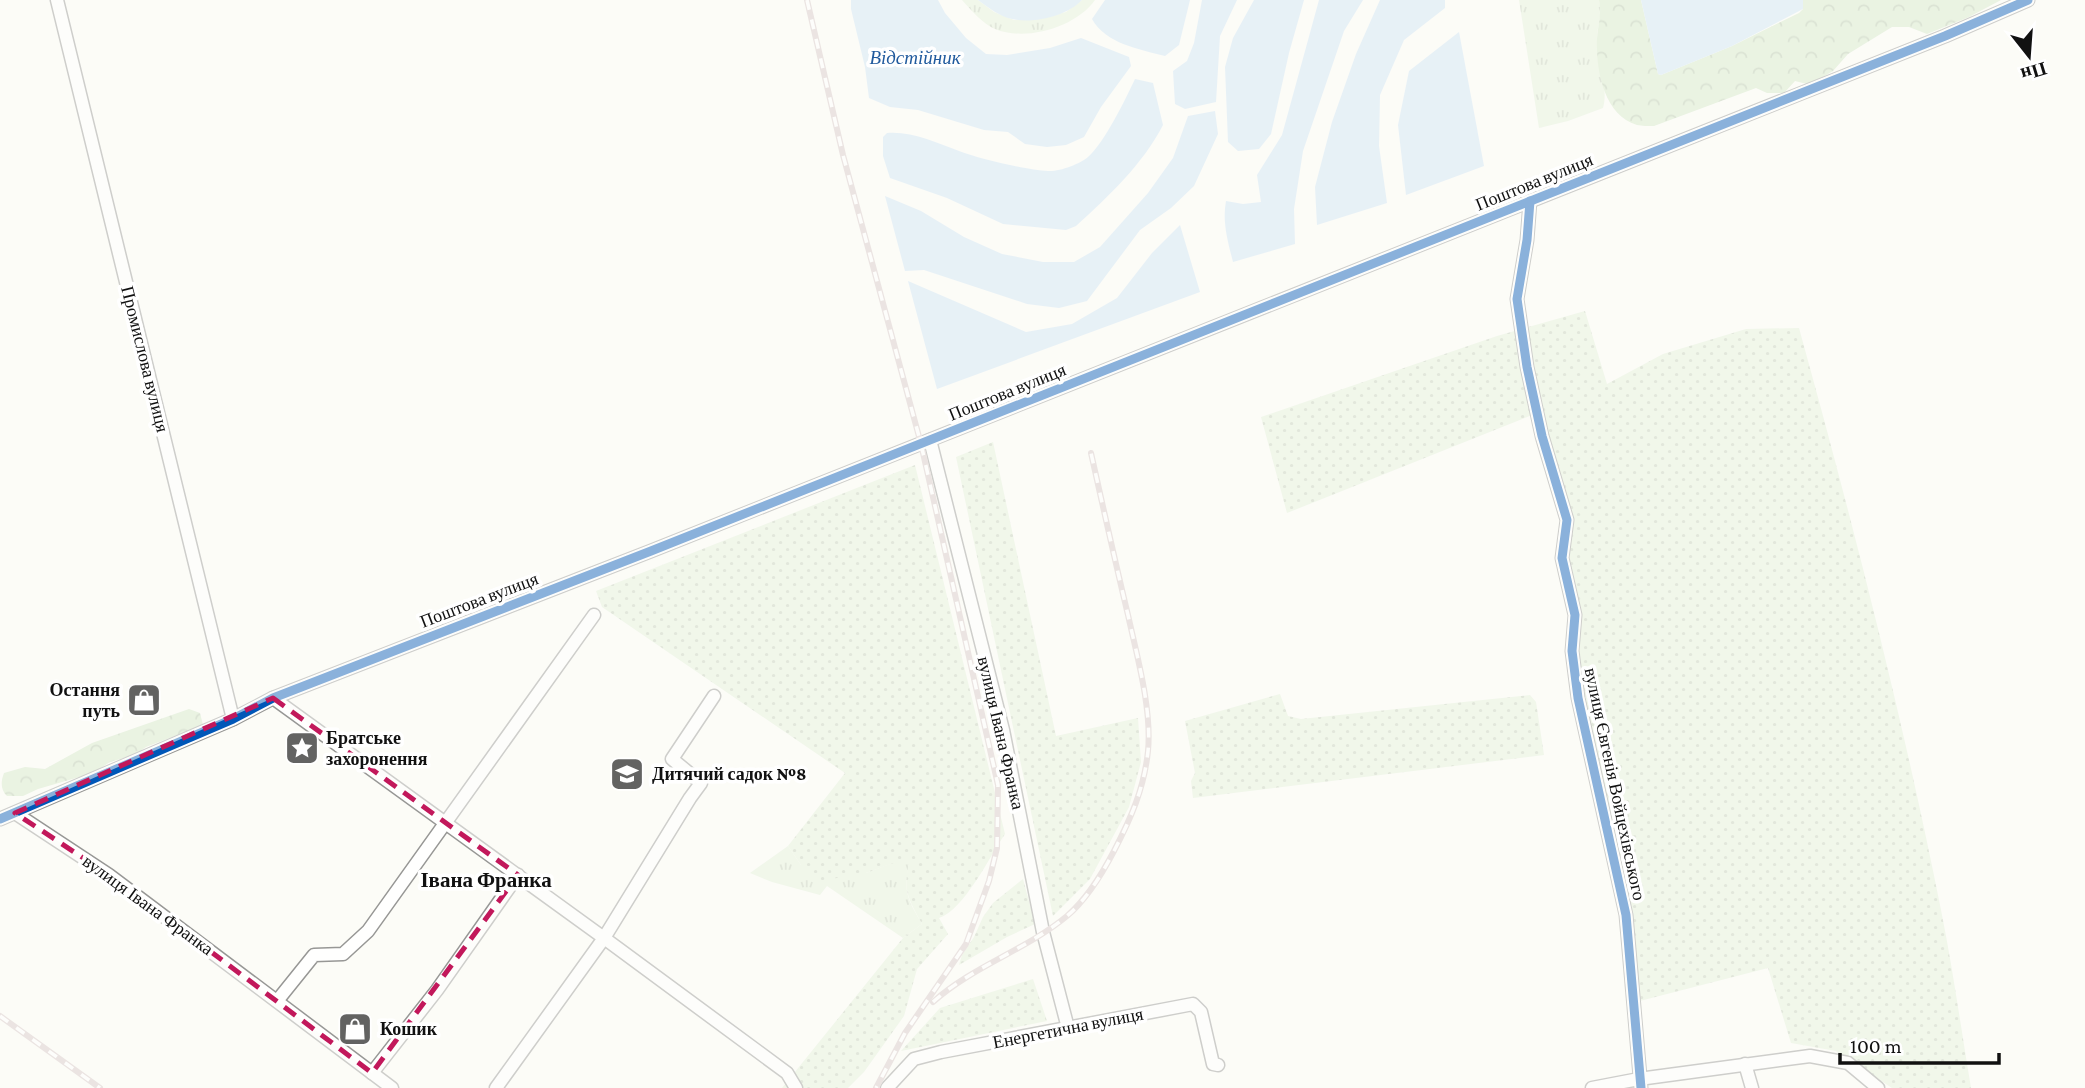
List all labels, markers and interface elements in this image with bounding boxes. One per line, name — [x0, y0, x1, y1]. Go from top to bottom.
north arrow — [1994, 21, 2064, 91]
water label: Відстійник — [869, 47, 962, 68]
text: Пн — [2018, 58, 2049, 86]
street label: Поштова вулиця — [1472, 149, 1596, 215]
street label: Промислова вулиця — [117, 284, 173, 434]
street label: Поштова вулиця — [945, 359, 1069, 425]
street label: Поштова вулиця — [417, 568, 541, 632]
street label: вулиця Івана Франка — [974, 654, 1028, 812]
street label: вулиця Євгенія Войцехівського — [1581, 666, 1649, 902]
place label: Остання путь — [49, 680, 120, 721]
shop icon: Остання путь — [125, 681, 163, 719]
place label: Братське захоронення — [326, 728, 428, 769]
place icon: Братське захоронення — [283, 729, 321, 767]
school or university icon: Дитячий садок №8 — [608, 755, 646, 793]
place label: Дитячий садок №8 — [652, 764, 807, 784]
street label: вулиця Івана Франка — [79, 851, 217, 959]
district label: Івана Франка — [420, 868, 552, 892]
street label: Енергетична вулиця — [991, 1004, 1145, 1052]
shop icon: Кошик — [336, 1010, 374, 1048]
place label: Кошик — [380, 1019, 438, 1039]
scale bar — [1840, 1021, 1999, 1066]
text: 100 m — [1850, 1034, 1902, 1058]

